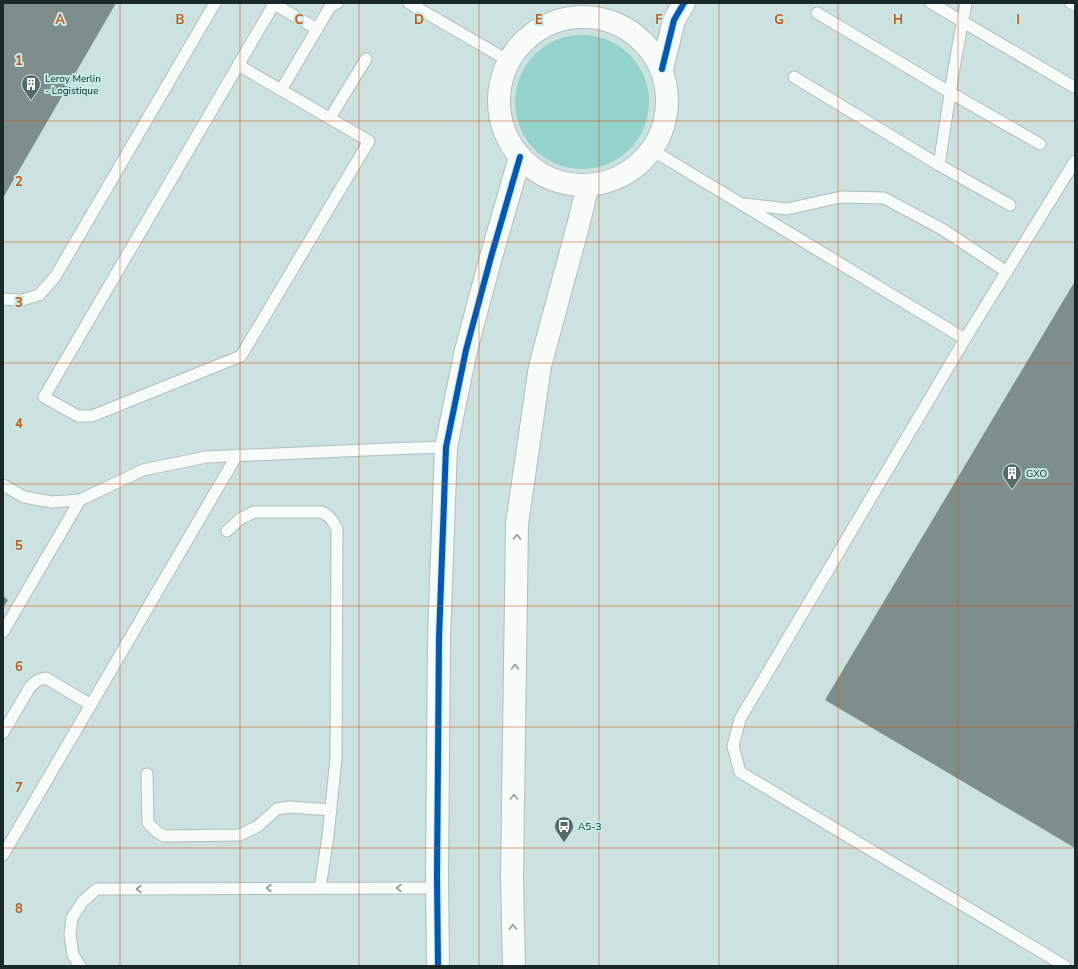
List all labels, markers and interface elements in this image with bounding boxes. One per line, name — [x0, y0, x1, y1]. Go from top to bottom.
text: A — [55, 11, 65, 29]
text: B — [176, 11, 185, 29]
text: C — [295, 11, 304, 29]
text: D — [414, 11, 424, 29]
text: E — [535, 11, 543, 29]
text: F — [655, 11, 663, 29]
text: G — [774, 11, 784, 29]
text: H — [893, 11, 903, 29]
text: I — [1016, 11, 1020, 29]
text: 1 — [15, 52, 23, 70]
place label: Leroy Merlin - Logistique — [45, 72, 101, 98]
building icon: Leroy Merlin - Logistique — [20, 73, 42, 101]
text: 2 — [15, 173, 23, 191]
text: 3 — [15, 294, 23, 312]
text: 4 — [15, 415, 23, 433]
building icon: GXO — [1001, 462, 1023, 490]
place label: GXO — [1026, 467, 1047, 481]
one-way arrow — [513, 534, 521, 540]
text: 5 — [15, 537, 23, 555]
text: 6 — [15, 658, 23, 676]
one-way arrow — [511, 664, 519, 670]
text: 7 — [15, 779, 23, 797]
one-way arrow — [509, 794, 518, 800]
bus stop icon: A5-3 — [553, 815, 575, 843]
place label: A5-3 — [578, 820, 602, 834]
one-way arrow — [266, 884, 272, 892]
one-way arrow — [396, 884, 402, 892]
one-way arrow — [136, 885, 142, 893]
text: 8 — [15, 900, 23, 918]
one-way arrow — [509, 924, 517, 930]

